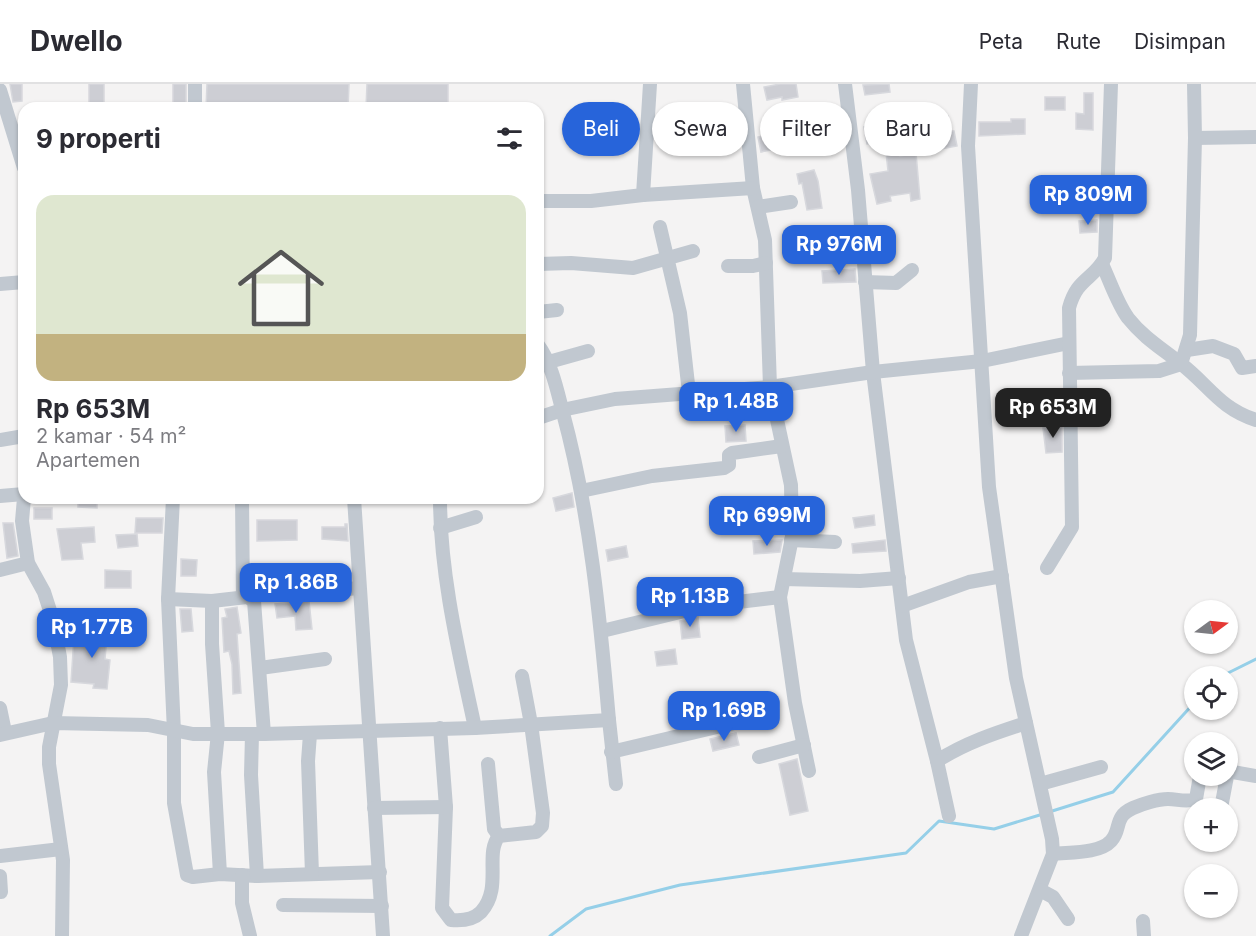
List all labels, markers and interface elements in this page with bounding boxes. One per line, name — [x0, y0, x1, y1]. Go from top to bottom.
text: Dwello — [30, 24, 123, 58]
text: Peta — [979, 29, 1023, 54]
text: Rute — [1056, 29, 1101, 54]
text: Disimpan — [1134, 29, 1226, 54]
chip: Beli — [562, 102, 640, 156]
chip: Sewa — [652, 102, 748, 156]
chip: Filter — [760, 102, 852, 156]
chip: Baru — [864, 102, 952, 156]
icon: filters — [493, 122, 526, 155]
text: 9 properti — [36, 123, 161, 154]
pin: Rp 809M — [1033, 175, 1143, 226]
text: Rp 809M — [1044, 182, 1132, 206]
pin: Rp 976M — [784, 225, 894, 276]
text: Rp 976M — [796, 232, 882, 256]
icon: home — [227, 234, 335, 342]
pin: Rp 1.48B — [674, 382, 798, 433]
pin: Rp 653M — [998, 388, 1108, 439]
text: Rp 1.48B — [693, 389, 779, 413]
text: Rp 653M — [36, 393, 150, 424]
text: Rp 653M — [1009, 395, 1097, 419]
text: 2 kamar · 54 m² — [36, 424, 186, 448]
text: Apartemen — [36, 448, 140, 472]
pin: Rp 699M — [712, 496, 822, 547]
text: Rp 699M — [723, 503, 811, 527]
pin: Rp 1.86B — [234, 563, 358, 614]
text: Rp 1.86B — [254, 570, 338, 594]
pin: Rp 1.13B — [628, 577, 752, 628]
text: Rp 1.13B — [651, 584, 729, 608]
north arrow — [1184, 600, 1238, 654]
map controls — [1184, 600, 1238, 918]
pin: Rp 1.77B — [30, 608, 154, 659]
text: Rp 1.77B — [51, 615, 133, 639]
button: locate — [1184, 666, 1238, 720]
pin: Rp 1.69B — [662, 691, 786, 742]
text: Rp 1.69B — [682, 698, 766, 722]
button: layers — [1184, 732, 1238, 786]
button: + — [1184, 798, 1238, 852]
button: − — [1184, 864, 1238, 918]

